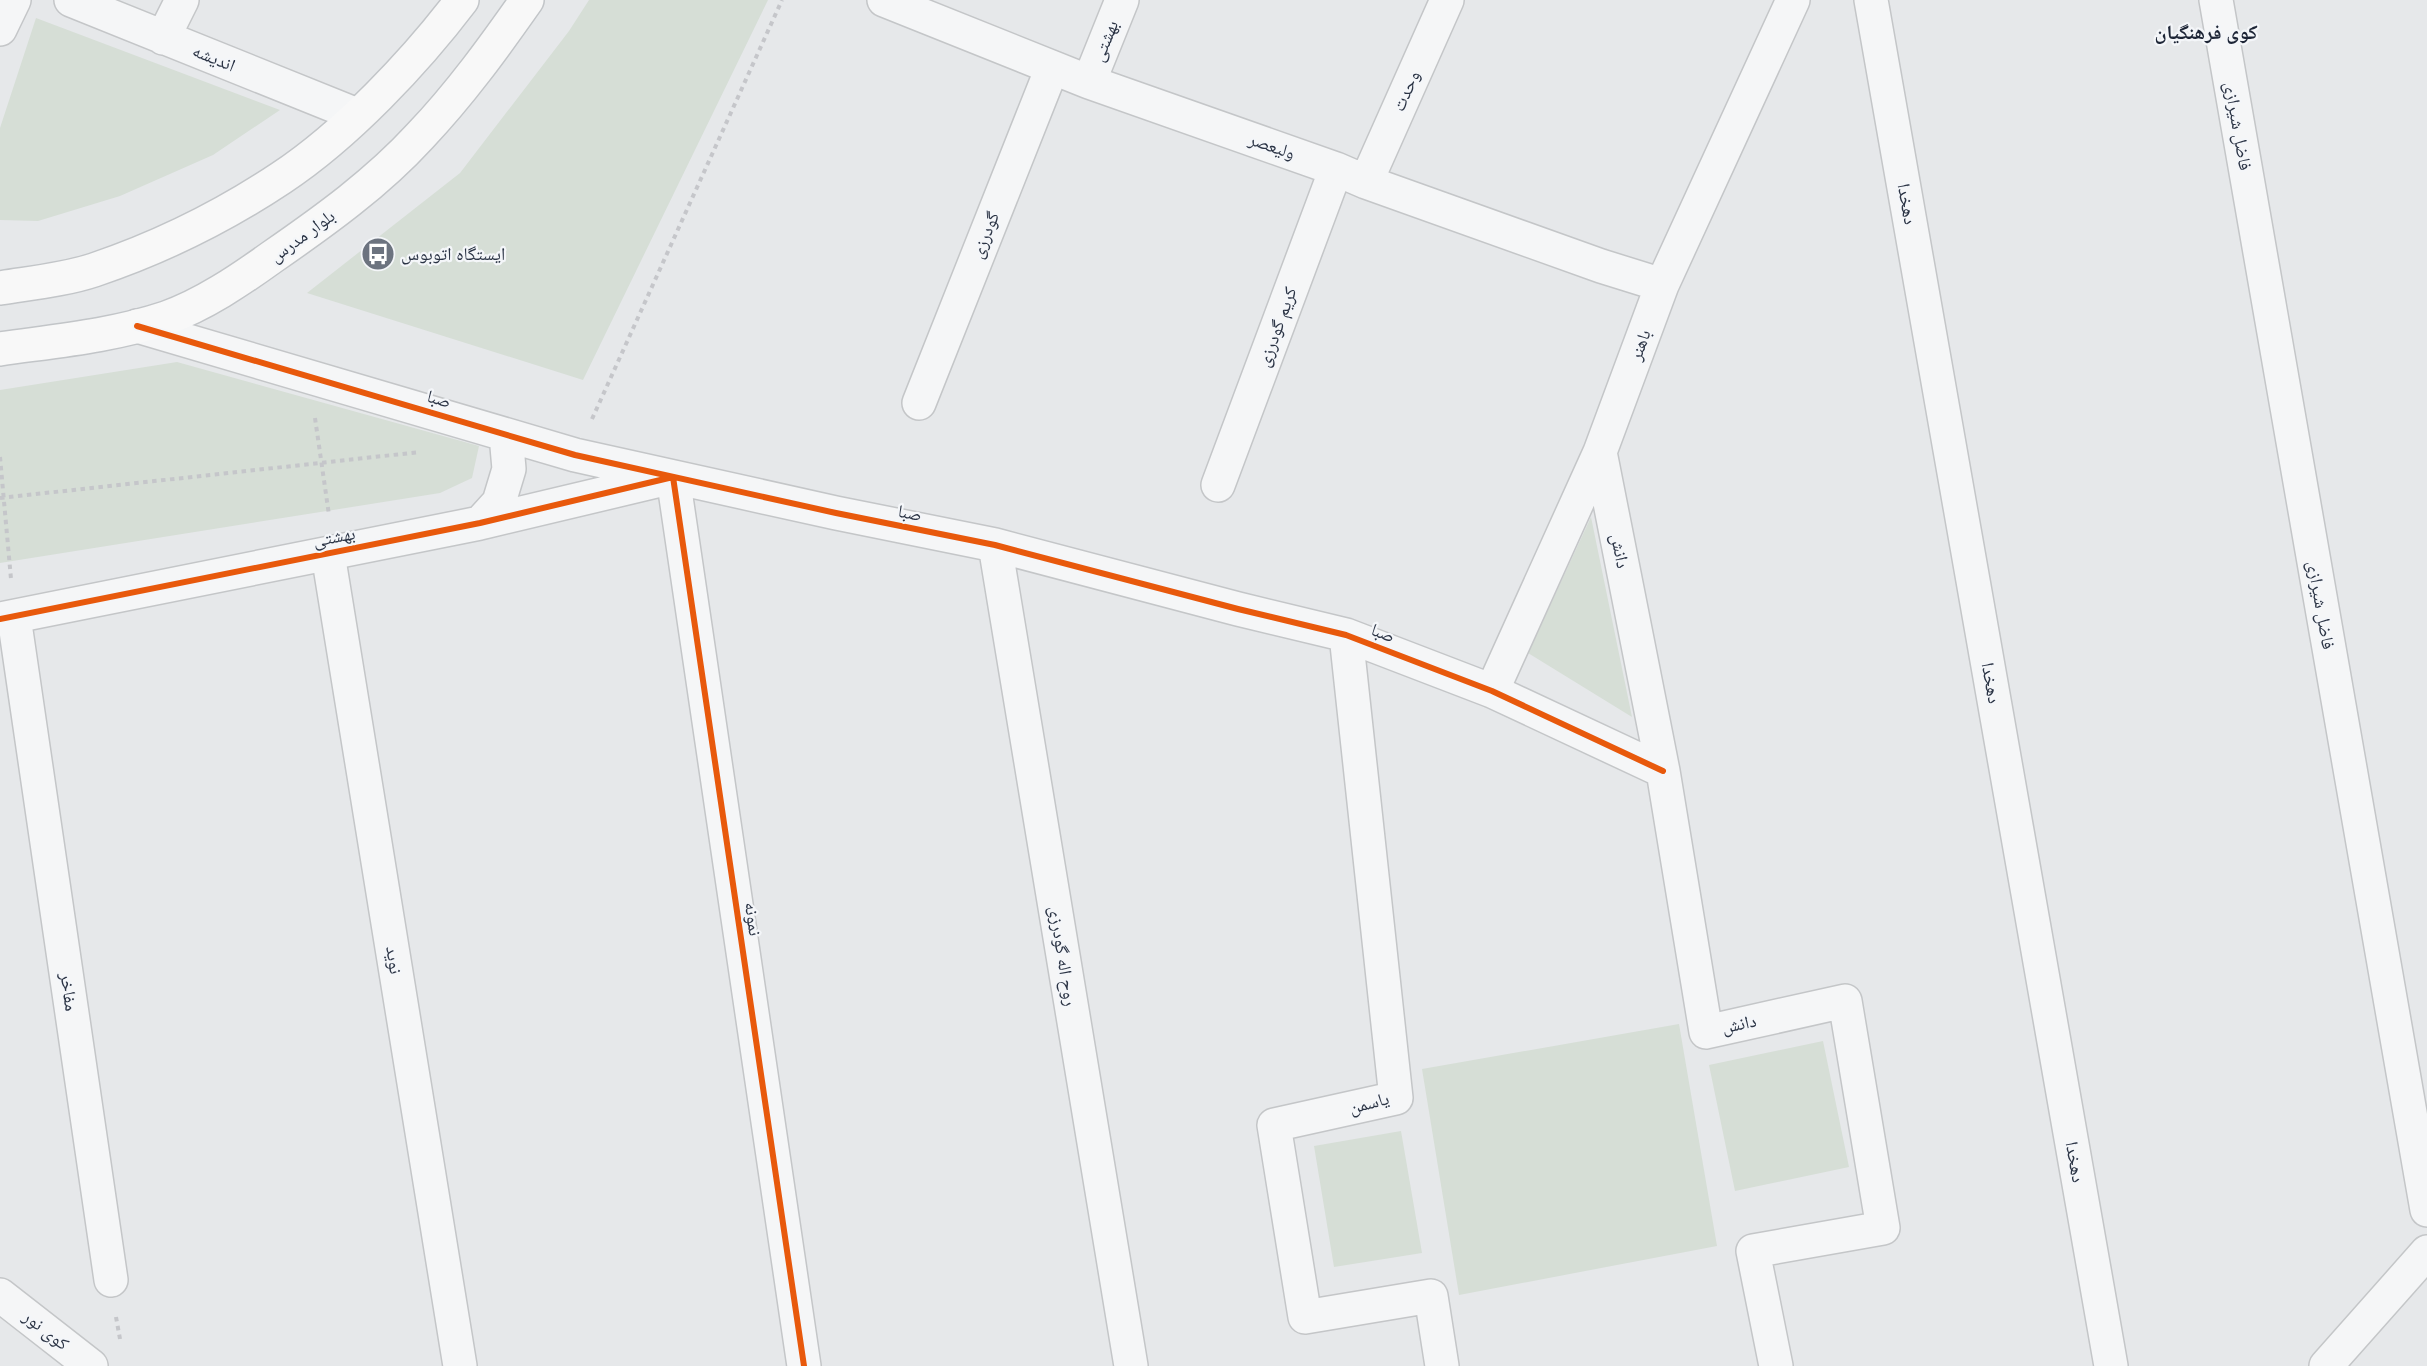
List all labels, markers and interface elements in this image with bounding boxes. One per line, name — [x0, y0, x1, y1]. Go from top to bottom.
street label: بهشتی — [1087, 17, 1123, 65]
district label: کوی فرهنگیان — [2154, 20, 2258, 44]
street label: اندیشه — [189, 40, 239, 76]
street label: وحدت — [1387, 67, 1425, 115]
street label: فاضل شیرازی — [2219, 80, 2257, 172]
street label: ولیعصر — [1245, 128, 1298, 164]
street label: دهخدا — [1893, 182, 1921, 226]
street label: بلوار مدرس — [265, 205, 339, 267]
street label: گودرزی — [966, 208, 1004, 262]
bus stop icon: ایستگاه اتوبوس — [360, 236, 396, 272]
place label: ایستگاه اتوبوس — [401, 243, 505, 265]
street label: کریم گودرزی — [1252, 283, 1303, 370]
street label: باهنر — [1624, 327, 1656, 364]
street label: صبا — [424, 385, 454, 413]
street label: صبا — [896, 500, 924, 526]
street label: بهشتی — [311, 522, 357, 552]
street label: دانش — [1606, 532, 1634, 570]
street label: فاضل شیرازی — [2302, 559, 2340, 651]
street label: صبا — [1368, 618, 1398, 648]
street label: دهخدا — [1977, 661, 2005, 705]
street label: نمونه — [740, 901, 766, 937]
street label: روح اله گودرزی — [1043, 904, 1082, 1008]
street label: نوید — [381, 944, 407, 976]
street label: مفاخر — [55, 970, 83, 1013]
street label: دانش — [1720, 1010, 1758, 1038]
street label: یاسمن — [1347, 1087, 1391, 1119]
street label: دهخدا — [2061, 1140, 2089, 1184]
street label: کوی نور — [18, 1305, 74, 1355]

